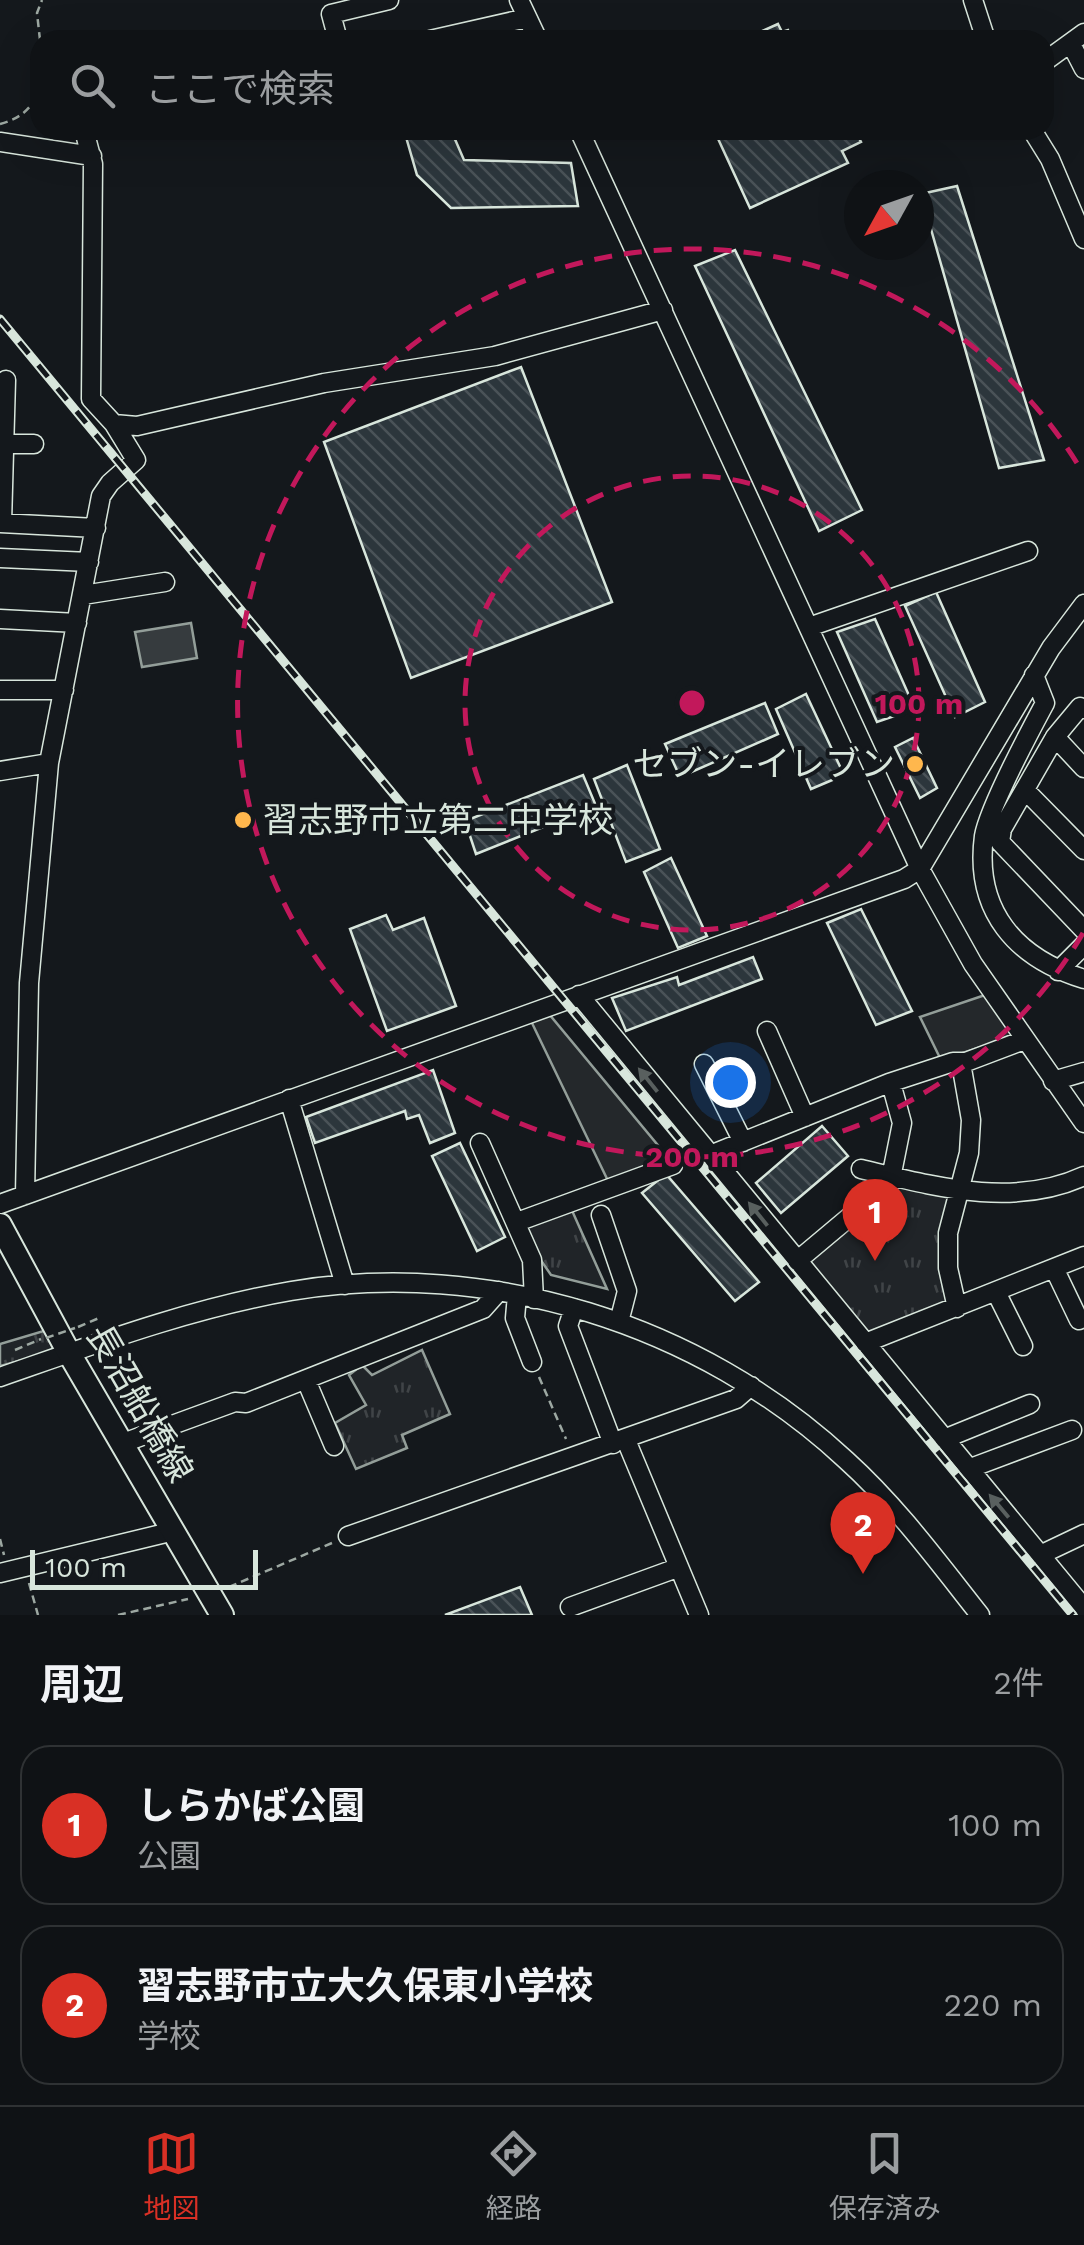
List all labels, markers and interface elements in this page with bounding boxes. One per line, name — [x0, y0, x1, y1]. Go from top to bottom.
search box — [30, 30, 1054, 140]
icon: search — [65, 58, 120, 113]
text: ここで検索 — [145, 67, 335, 111]
north arrow — [844, 170, 934, 260]
centre of rings — [674, 685, 710, 721]
text: 100 m — [875, 686, 963, 721]
place label: セブン-イレブン — [632, 743, 895, 785]
marker: セブン-イレブン — [904, 753, 926, 775]
place label: 習志野市立第二中学校 — [263, 799, 613, 841]
marker: 習志野市立第二中学校 — [232, 809, 254, 831]
your location — [705, 1057, 756, 1108]
one-way arrow — [638, 1067, 659, 1092]
text: 200 m — [645, 1139, 739, 1174]
pin: 1 — [842, 1178, 908, 1261]
one-way arrow — [748, 1201, 769, 1226]
street label: 長沼船橋線 — [78, 1317, 202, 1489]
pin: 2 — [830, 1492, 896, 1574]
one-way arrow — [989, 1493, 1010, 1518]
scale bar — [30, 1545, 258, 1590]
text: 100 m — [45, 1551, 127, 1584]
text: 周辺 — [40, 1660, 124, 1709]
text: 2件 — [993, 1664, 1044, 1702]
text: しらかば公園 — [137, 1784, 365, 1828]
text: 1 — [68, 1806, 81, 1844]
text: 100 m — [948, 1806, 1042, 1844]
text: 公園 — [137, 1837, 201, 1875]
text: 習志野市立大久保東小学校 — [137, 1964, 593, 2008]
text: 2 — [65, 1986, 84, 2024]
text: 220 m — [943, 1986, 1042, 2024]
text: 学校 — [137, 2017, 201, 2055]
tab: 地図 — [143, 2126, 199, 2226]
tab: 経路 — [486, 2126, 542, 2226]
tab: 保存済み — [829, 2126, 941, 2226]

